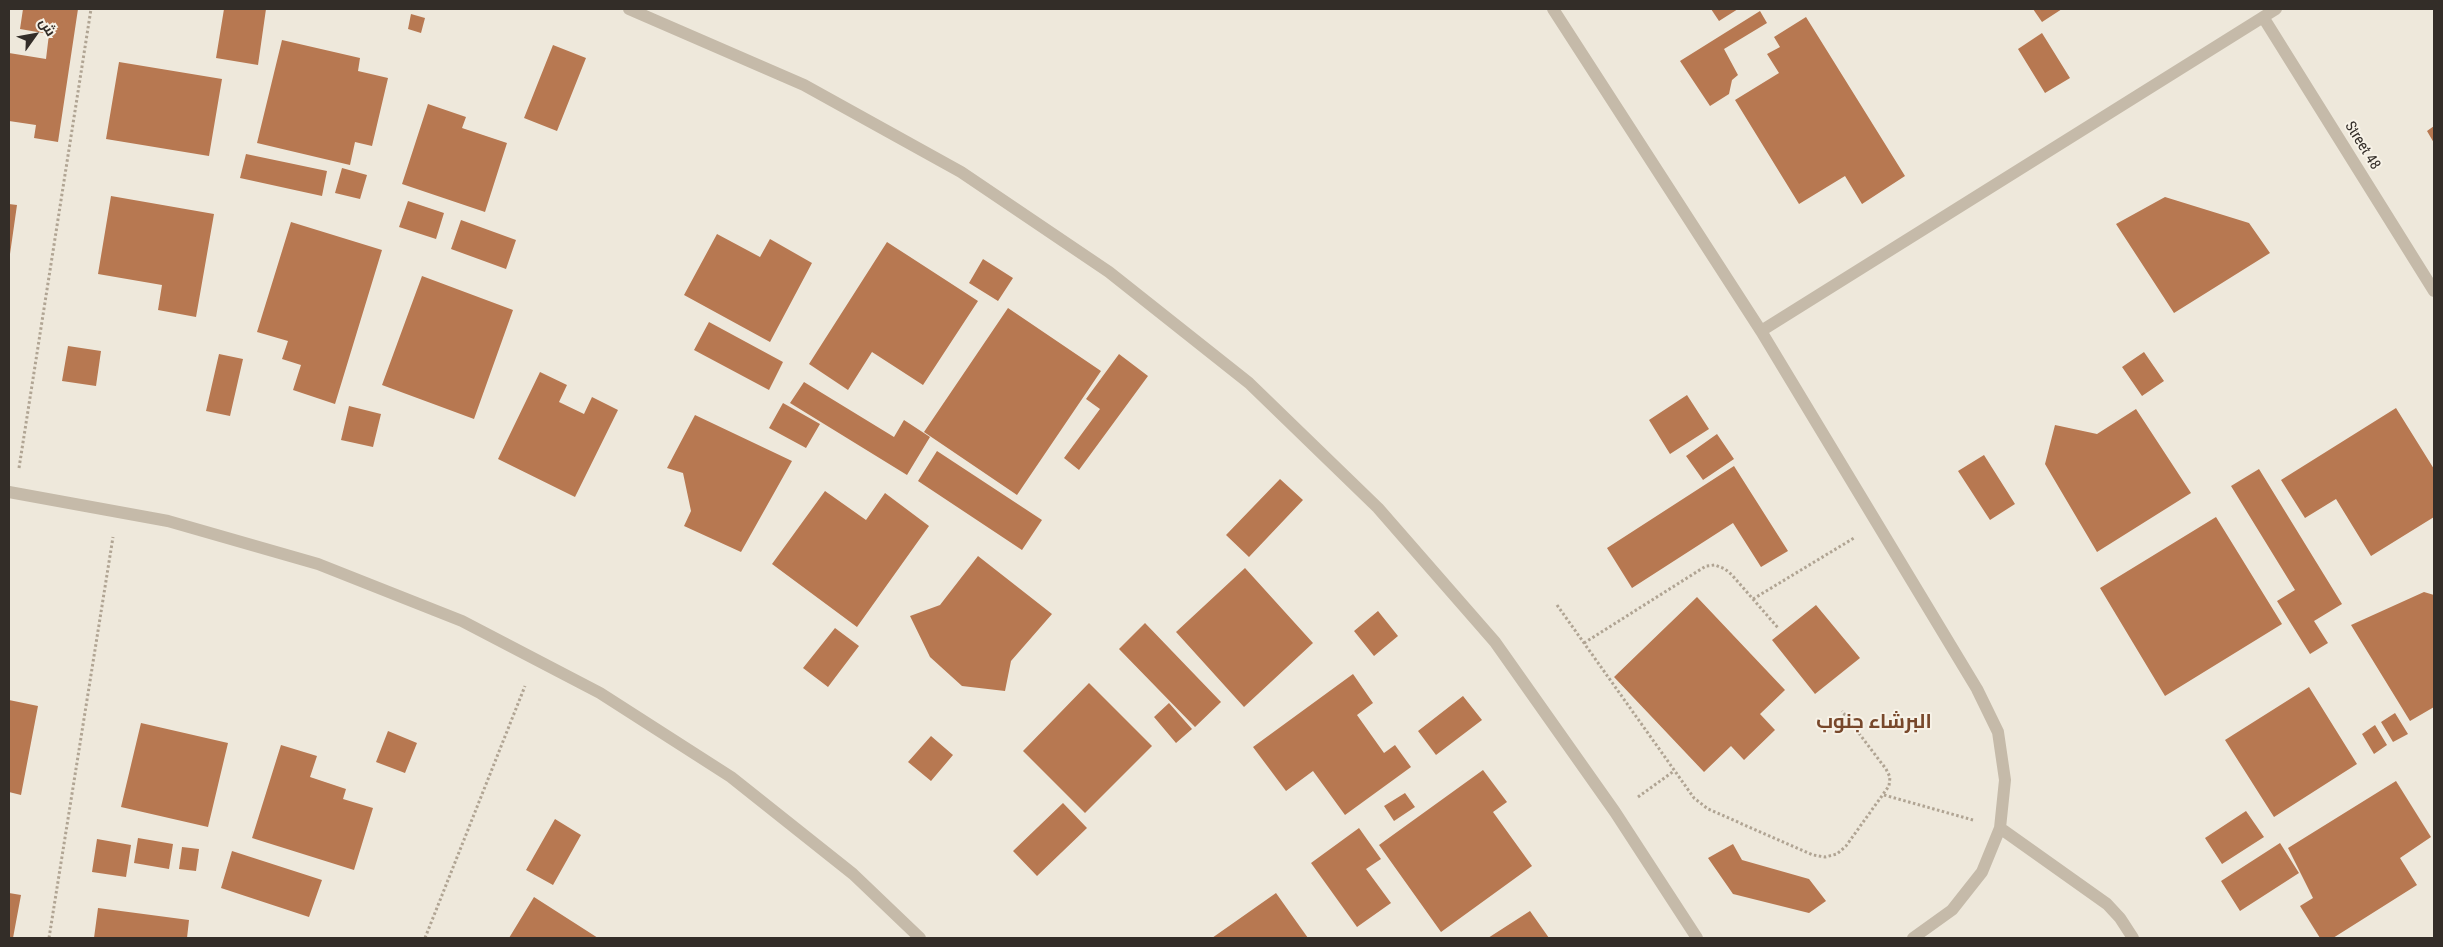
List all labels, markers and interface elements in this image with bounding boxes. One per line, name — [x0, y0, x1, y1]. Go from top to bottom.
north arrow — [10, 10, 60, 60]
text: ش — [36, 15, 59, 39]
street label: Street 48 — [2340, 119, 2384, 173]
district label: البرشاء جنوب — [1816, 711, 1932, 735]

